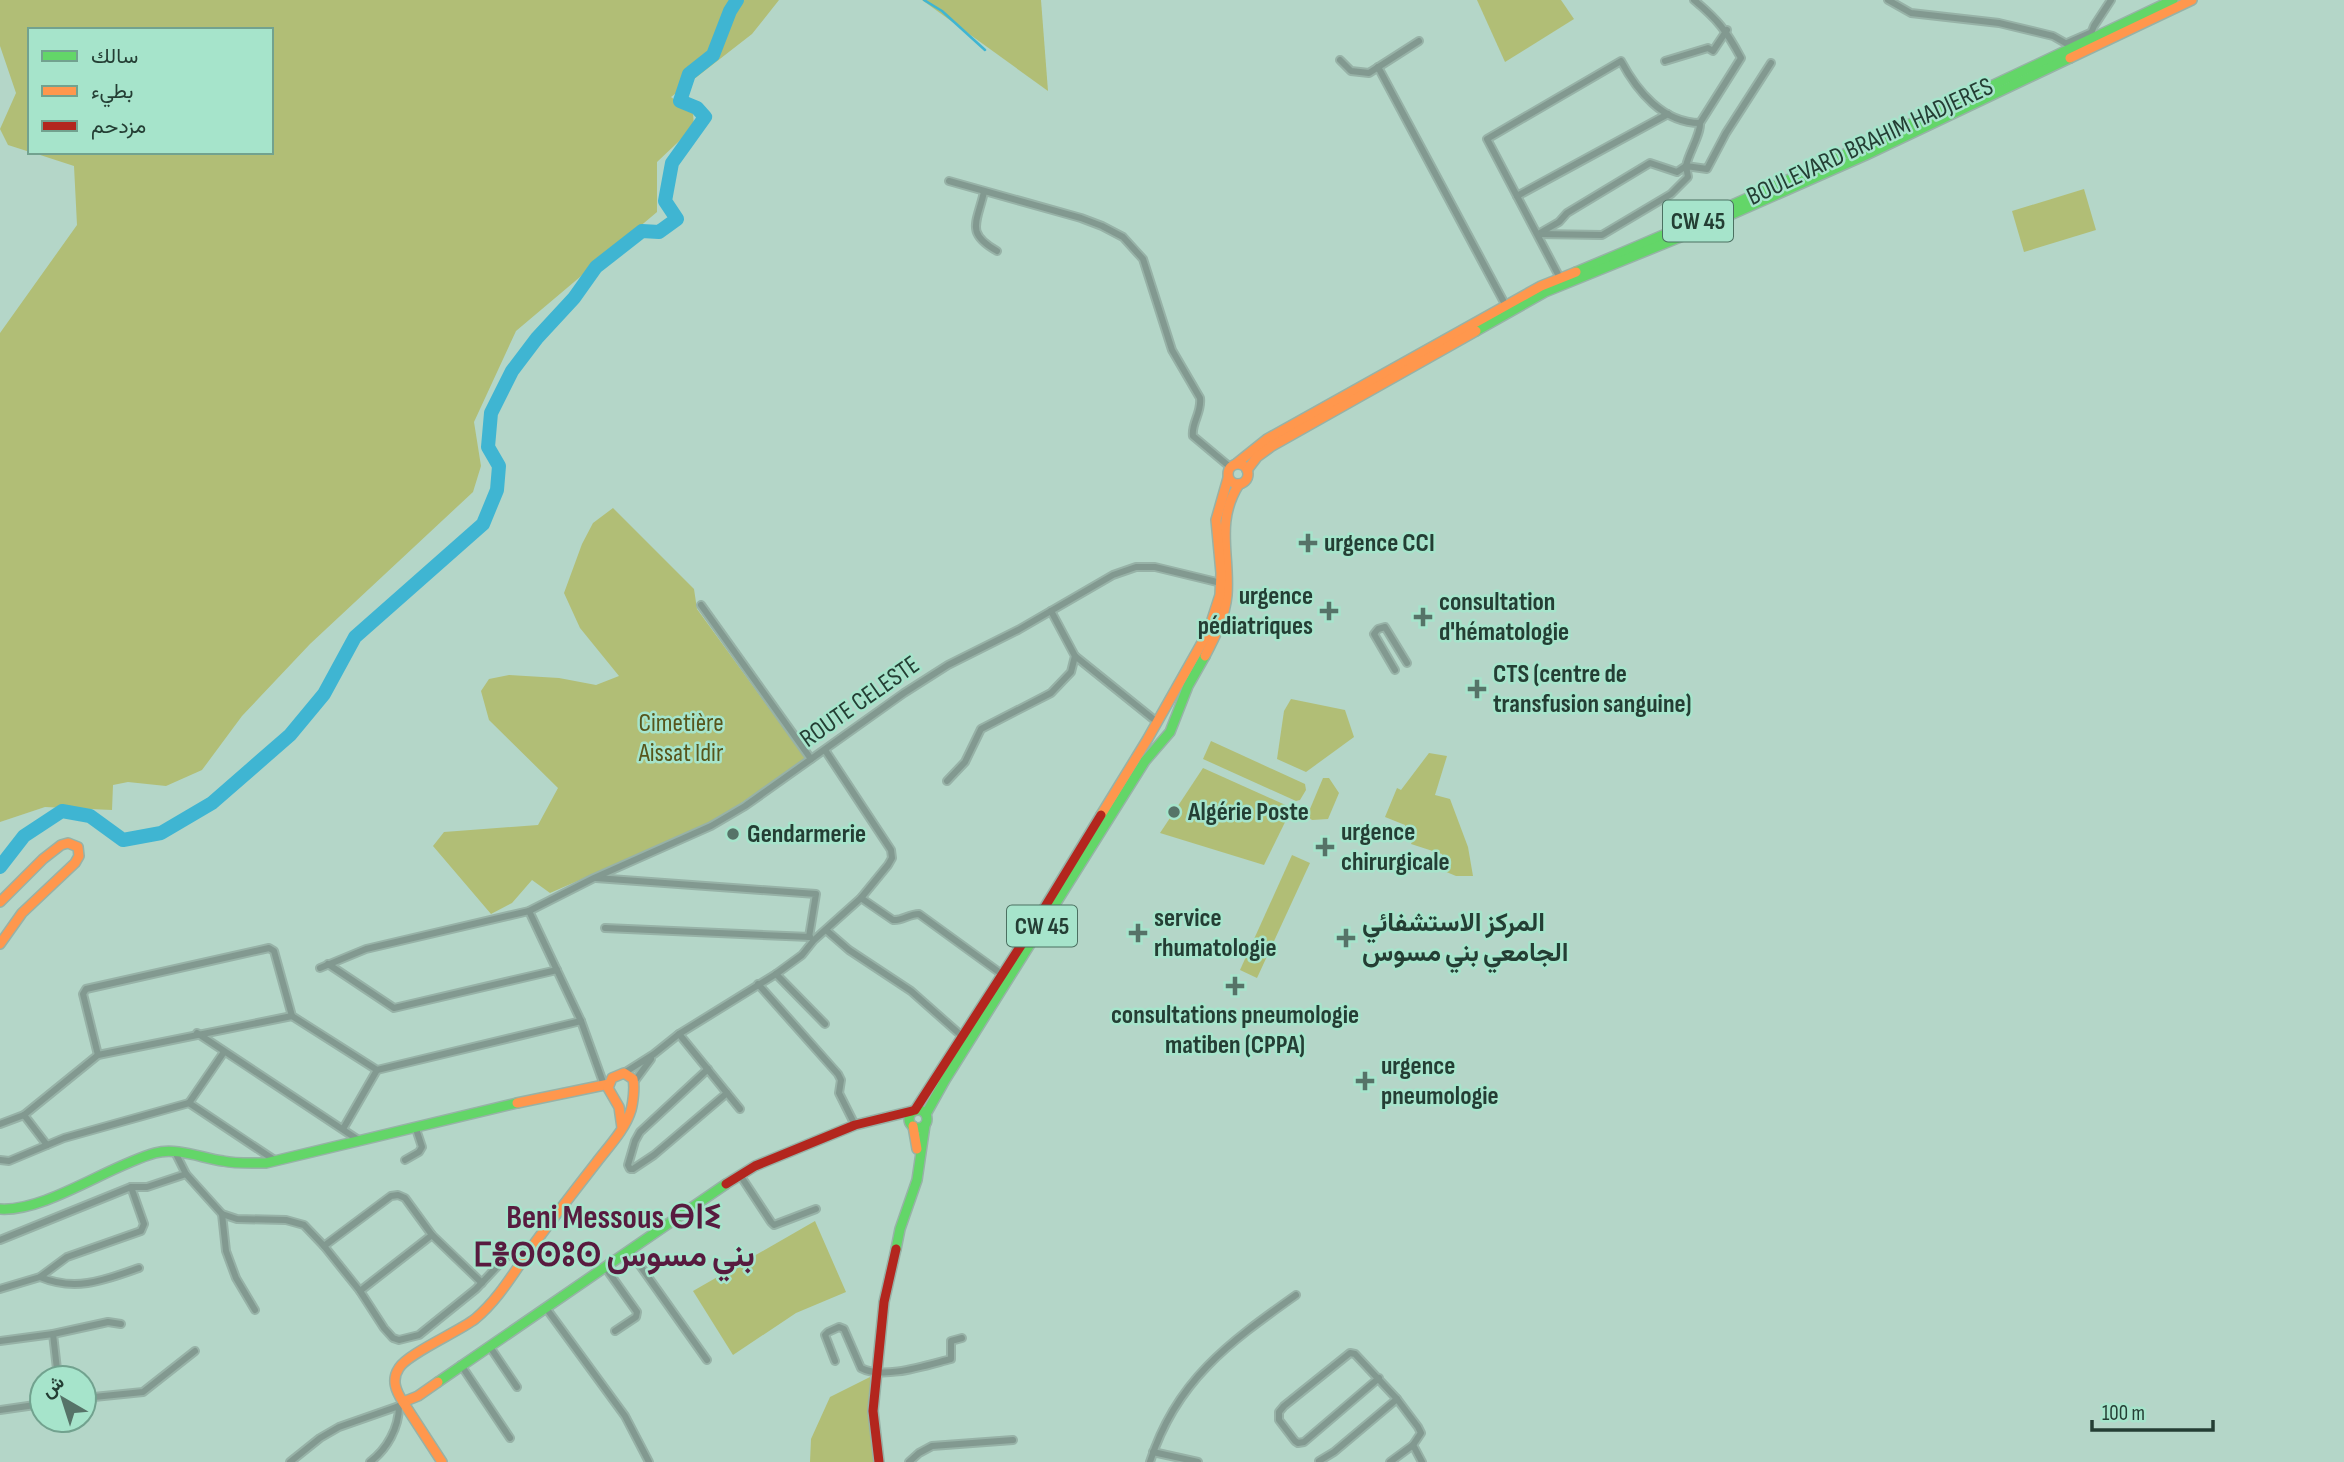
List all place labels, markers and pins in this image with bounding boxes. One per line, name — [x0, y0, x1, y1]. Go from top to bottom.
place label: urgence CCI — [1324, 528, 1435, 559]
marker: urgence CCI — [1298, 533, 1318, 553]
place label: urgence pédiatriques — [1198, 581, 1313, 642]
place label: consultation d'hématologie — [1439, 587, 1569, 648]
marker: urgence pédiatriques — [1319, 601, 1339, 621]
marker: consultation d'hématologie — [1413, 607, 1433, 627]
place label: CTS (centre de transfusion sanguine) — [1493, 659, 1692, 720]
marker: CTS (centre de transfusion sanguine) — [1467, 679, 1487, 699]
place label: Algérie Poste — [1187, 797, 1309, 828]
marker: Algérie Poste — [1166, 804, 1182, 820]
place label: urgence chirurgicale — [1341, 817, 1450, 878]
place label: Gendarmerie — [747, 819, 866, 850]
marker: Gendarmerie — [725, 826, 741, 842]
marker: urgence chirurgicale — [1315, 837, 1335, 857]
place label: service rhumatologie — [1154, 903, 1277, 964]
place label: المركز الاستشفائي الجامعي بني مسوس — [1362, 908, 1569, 974]
marker: service rhumatologie — [1128, 923, 1148, 943]
marker: المركز الاستشفائي الجامعي بني مسوس — [1336, 928, 1356, 948]
marker: consultations pneumologie matiben (CPPA) — [1225, 976, 1245, 996]
place label: consultations pneumologie matiben (CPPA) — [1111, 1000, 1359, 1061]
place label: urgence pneumologie — [1381, 1051, 1499, 1112]
marker: urgence pneumologie — [1355, 1071, 1375, 1091]

